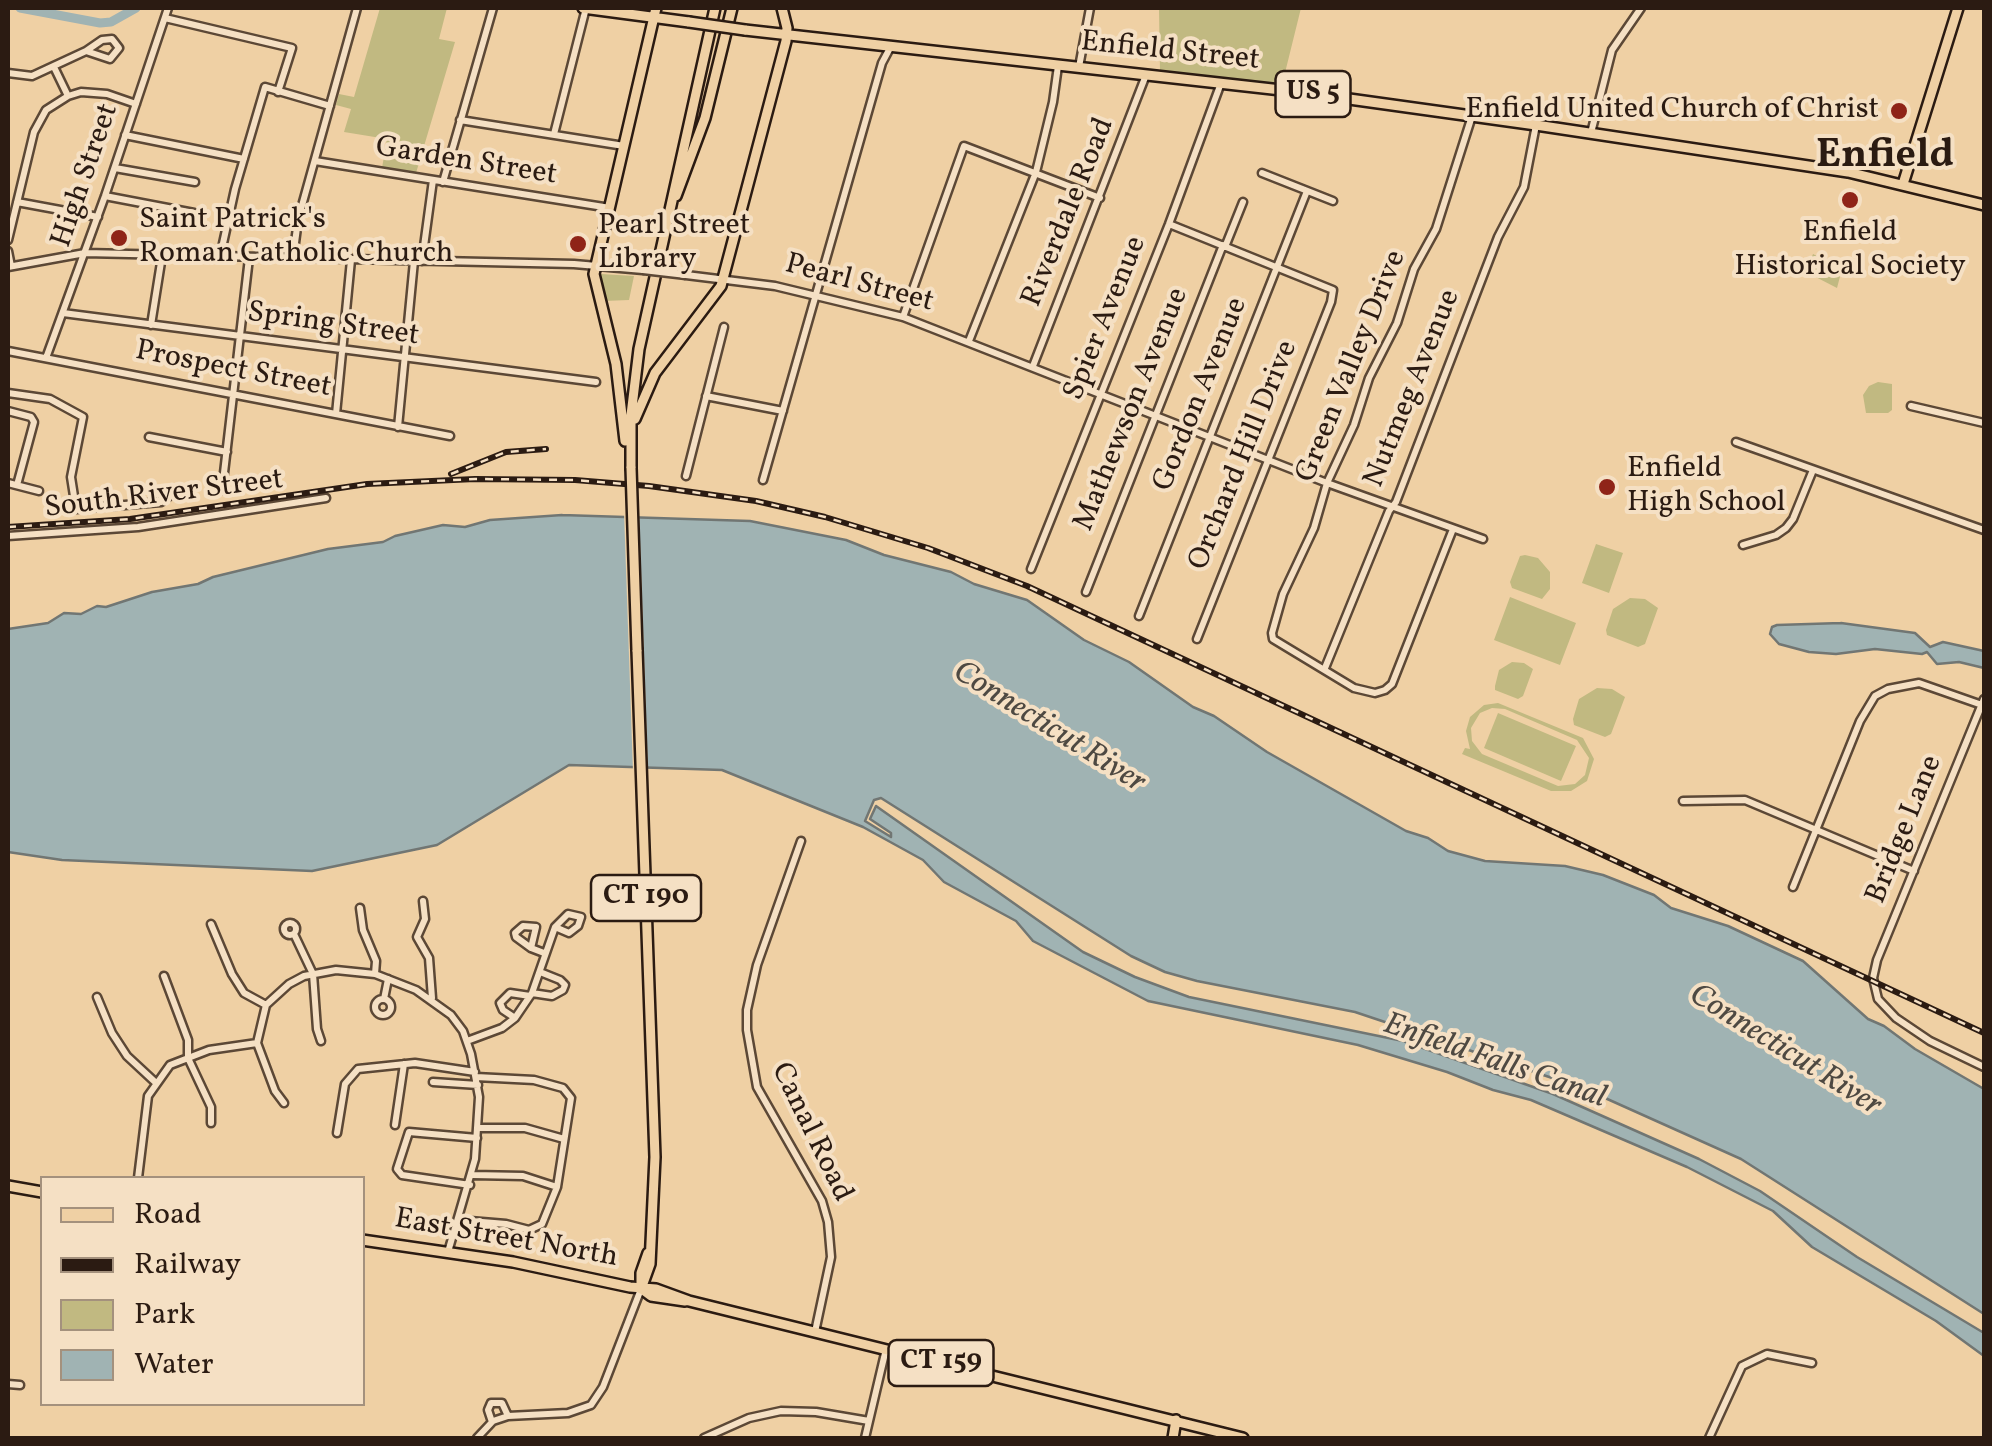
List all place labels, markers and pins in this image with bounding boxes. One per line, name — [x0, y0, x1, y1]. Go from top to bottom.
place label: Enfield United Church of Christ — [1465, 93, 1879, 129]
marker: Enfield United Church of Christ — [1888, 100, 1910, 122]
marker: Enfield Historical Society — [1839, 189, 1861, 211]
place label: Saint Patrick's Roman Catholic Church — [139, 203, 453, 274]
place label: Pearl Street Library — [598, 209, 750, 280]
place label: Enfield Historical Society — [1734, 216, 1966, 286]
marker: Saint Patrick's Roman Catholic Church — [108, 227, 130, 249]
marker: Pearl Street Library — [567, 233, 589, 255]
place label: Enfield High School — [1627, 452, 1786, 522]
marker: Enfield High School — [1596, 476, 1618, 498]

